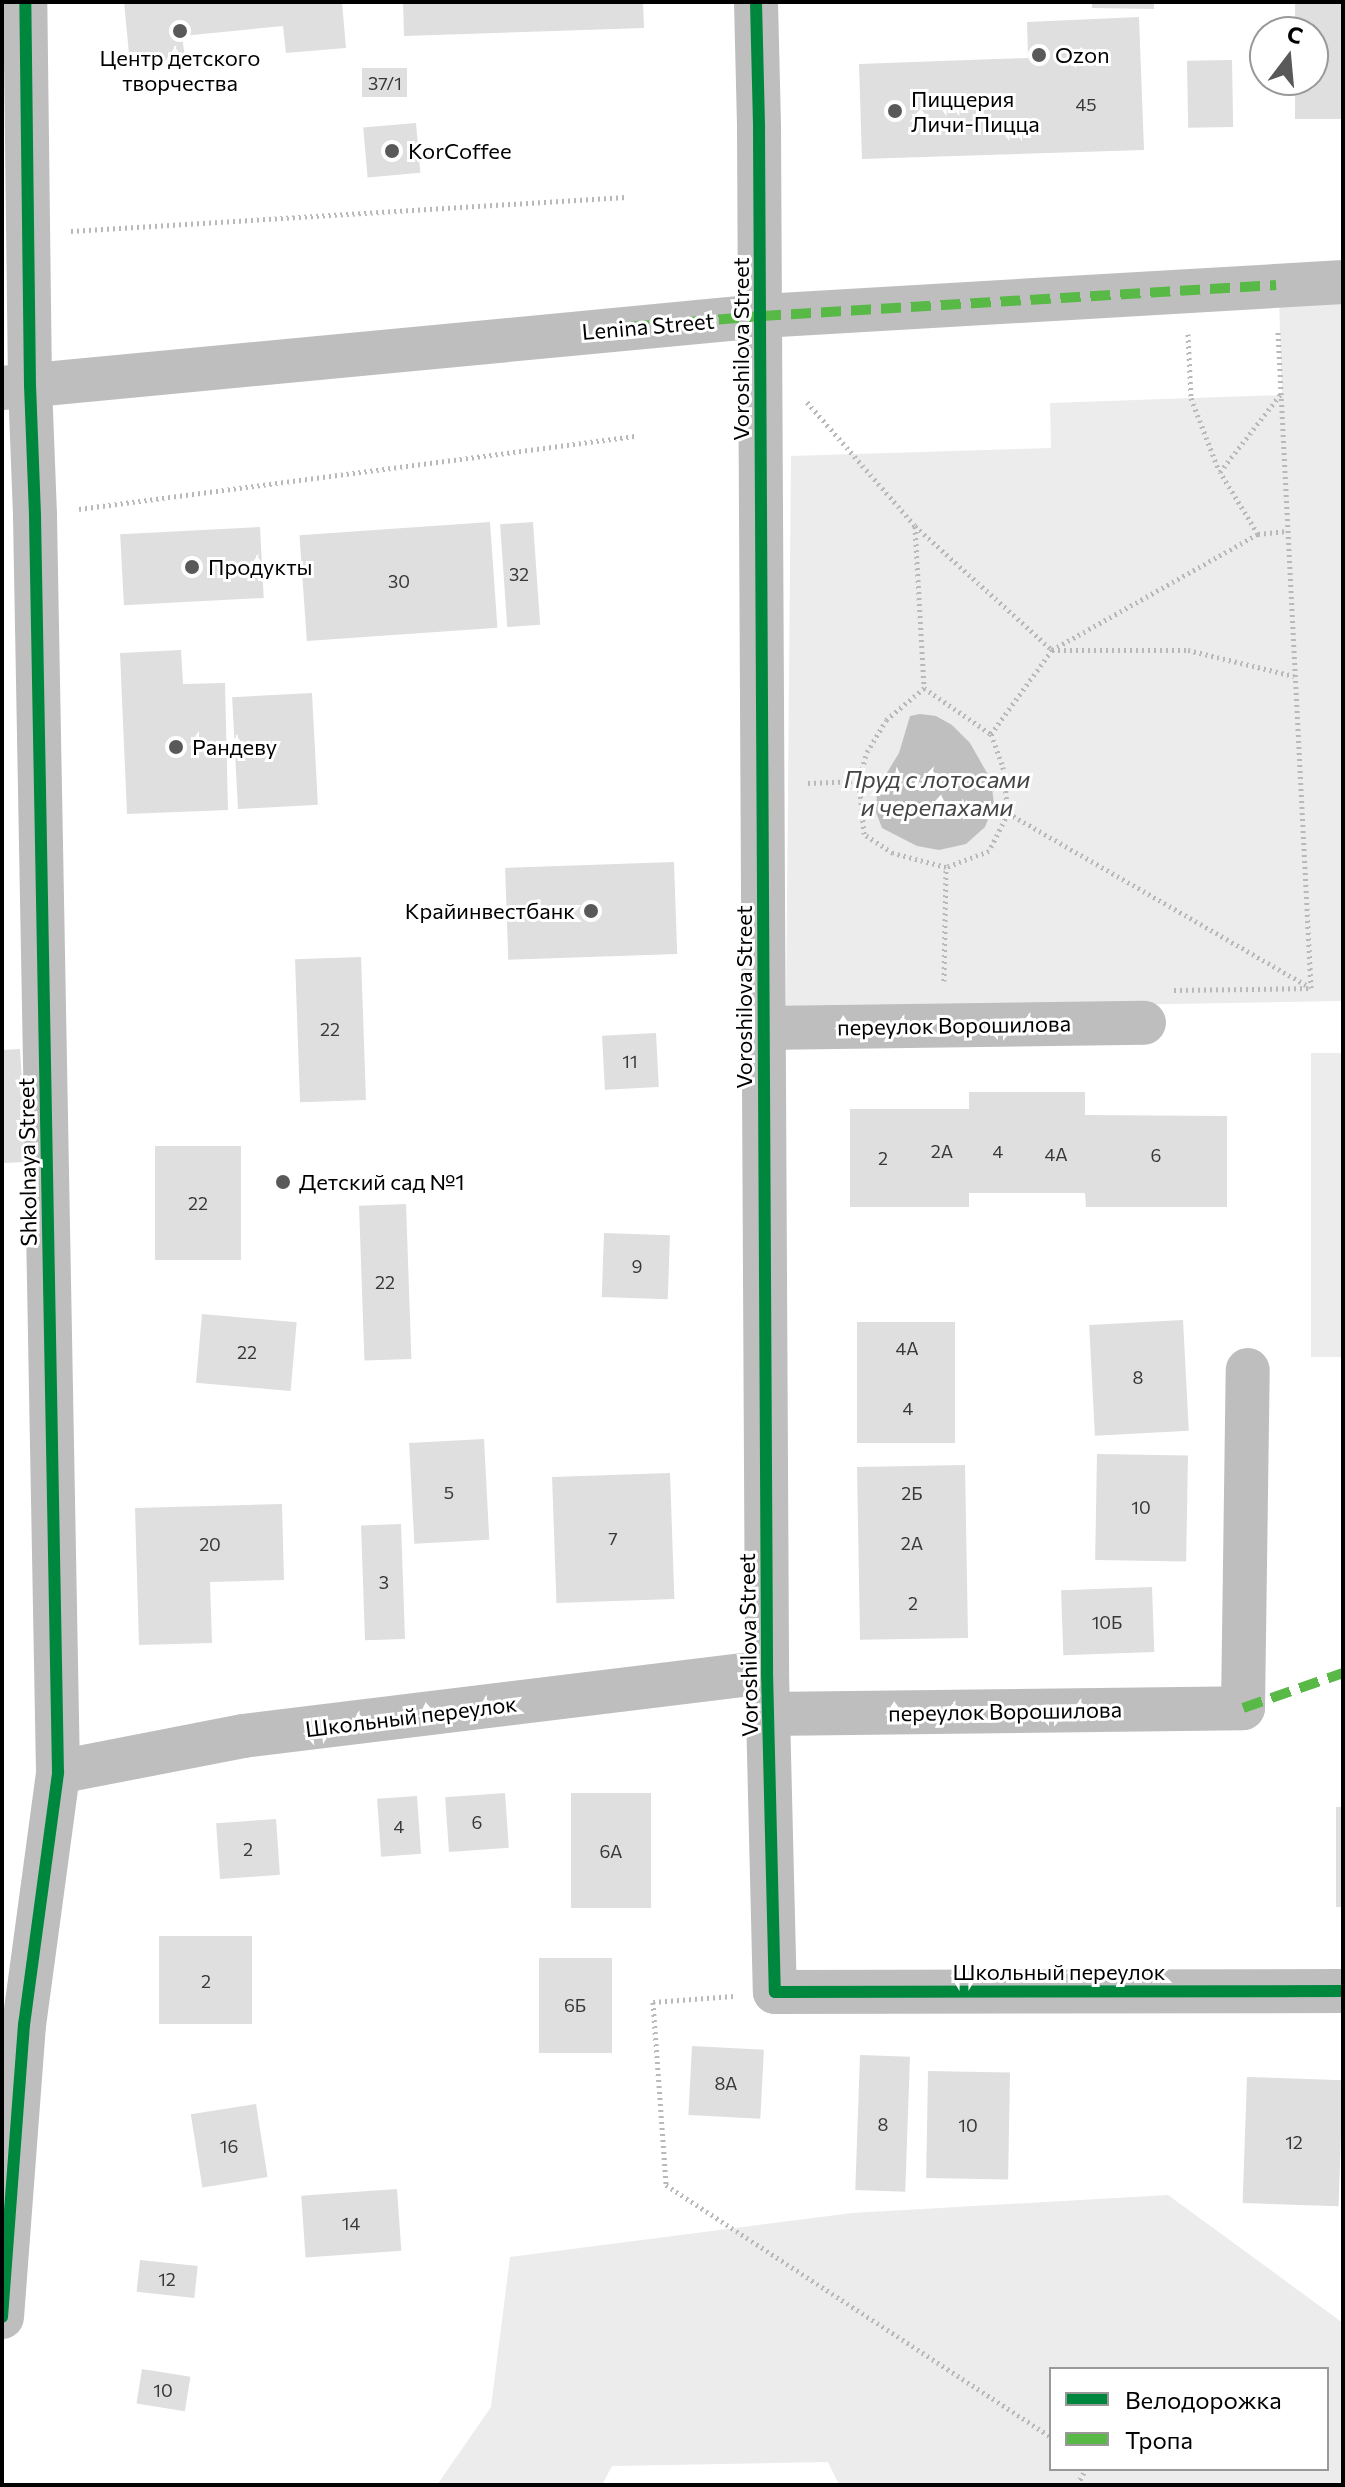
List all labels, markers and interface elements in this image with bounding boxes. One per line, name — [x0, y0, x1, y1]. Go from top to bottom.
north arrow — [1249, 16, 1329, 96]
text: С — [1284, 19, 1306, 49]
marker: Центр детского творчества — [171, 22, 189, 40]
place label: Ozon — [1055, 42, 1110, 68]
place label: Центр детского творчества — [100, 44, 260, 96]
marker: Ozon — [1030, 46, 1048, 64]
house number: 37/1 — [368, 72, 402, 94]
place label: Пиццерия Личи-Пицца — [911, 85, 1040, 136]
house number: 45 — [1075, 93, 1097, 115]
marker: Пиццерия Личи-Пицца — [886, 102, 904, 120]
place label: KorCoffee — [408, 138, 512, 164]
marker: KorCoffee — [383, 142, 401, 160]
street label: Voroshilova Street — [728, 257, 754, 441]
street label: Lenina Street — [581, 307, 715, 345]
place label: Продукты — [208, 554, 312, 580]
marker: Продукты — [183, 558, 201, 576]
house number: 32 — [509, 563, 529, 585]
house number: 30 — [388, 570, 410, 592]
place label: Рандеву — [192, 734, 277, 760]
marker: Рандеву — [167, 738, 185, 756]
water label: Пруд с лотосами и черепахами — [844, 765, 1030, 821]
place label: Крайинвестбанк — [405, 898, 575, 924]
marker: Крайинвестбанк — [582, 902, 600, 920]
street label: Voroshilova Street — [731, 905, 757, 1089]
street label: переулок Ворошилова — [837, 1010, 1071, 1040]
house number: 22 — [320, 1018, 340, 1040]
house number: 11 — [622, 1050, 638, 1072]
street label: Shkolnaya Street — [12, 1077, 42, 1247]
house number: 2А — [931, 1140, 953, 1162]
house number: 4 — [993, 1140, 1003, 1162]
house number: 4А — [1044, 1143, 1068, 1165]
house number: 6 — [1151, 1144, 1161, 1166]
house number: 2 — [878, 1147, 888, 1169]
place label: Детский сад №1 — [299, 1169, 465, 1195]
marker: Детский сад №1 — [274, 1173, 292, 1191]
house number: 22 — [188, 1192, 208, 1214]
house number: 9 — [632, 1255, 642, 1277]
house number: 22 — [375, 1271, 395, 1293]
house number: 4А — [895, 1337, 919, 1359]
house number: 22 — [237, 1341, 257, 1363]
house number: 8 — [1133, 1366, 1143, 1388]
house number: 4 — [903, 1397, 913, 1419]
house number: 5 — [444, 1481, 454, 1503]
house number: 2Б — [901, 1482, 923, 1504]
house number: 10 — [1131, 1496, 1151, 1518]
house number: 7 — [608, 1527, 618, 1549]
house number: 2А — [901, 1532, 923, 1554]
house number: 20 — [199, 1533, 221, 1555]
street label: Voroshilova Street — [733, 1553, 763, 1737]
house number: 3 — [379, 1571, 389, 1593]
house number: 2 — [908, 1592, 918, 1614]
house number: 10Б — [1092, 1611, 1122, 1633]
street label: Школьный переулок — [304, 1690, 518, 1742]
street label: переулок Ворошилова — [888, 1696, 1122, 1726]
house number: 6 — [472, 1811, 482, 1833]
house number: 4 — [394, 1815, 404, 1837]
house number: 2 — [243, 1838, 253, 1860]
house number: 6А — [600, 1840, 622, 1862]
street label: Школьный переулок — [952, 1959, 1166, 1985]
house number: 2 — [201, 1970, 211, 1992]
house number: 6Б — [564, 1994, 586, 2016]
house number: 8А — [715, 2072, 737, 2094]
house number: 8 — [878, 2113, 888, 2135]
house number: 10 — [958, 2114, 978, 2136]
house number: 12 — [1285, 2131, 1303, 2153]
house number: 16 — [220, 2135, 238, 2157]
house number: 14 — [342, 2212, 360, 2234]
house number: 12 — [158, 2268, 176, 2290]
legend — [1049, 2367, 1329, 2471]
house number: 10 — [153, 2379, 173, 2401]
text: Велодорожка — [1125, 2385, 1282, 2414]
text: Тропа — [1125, 2425, 1193, 2454]

